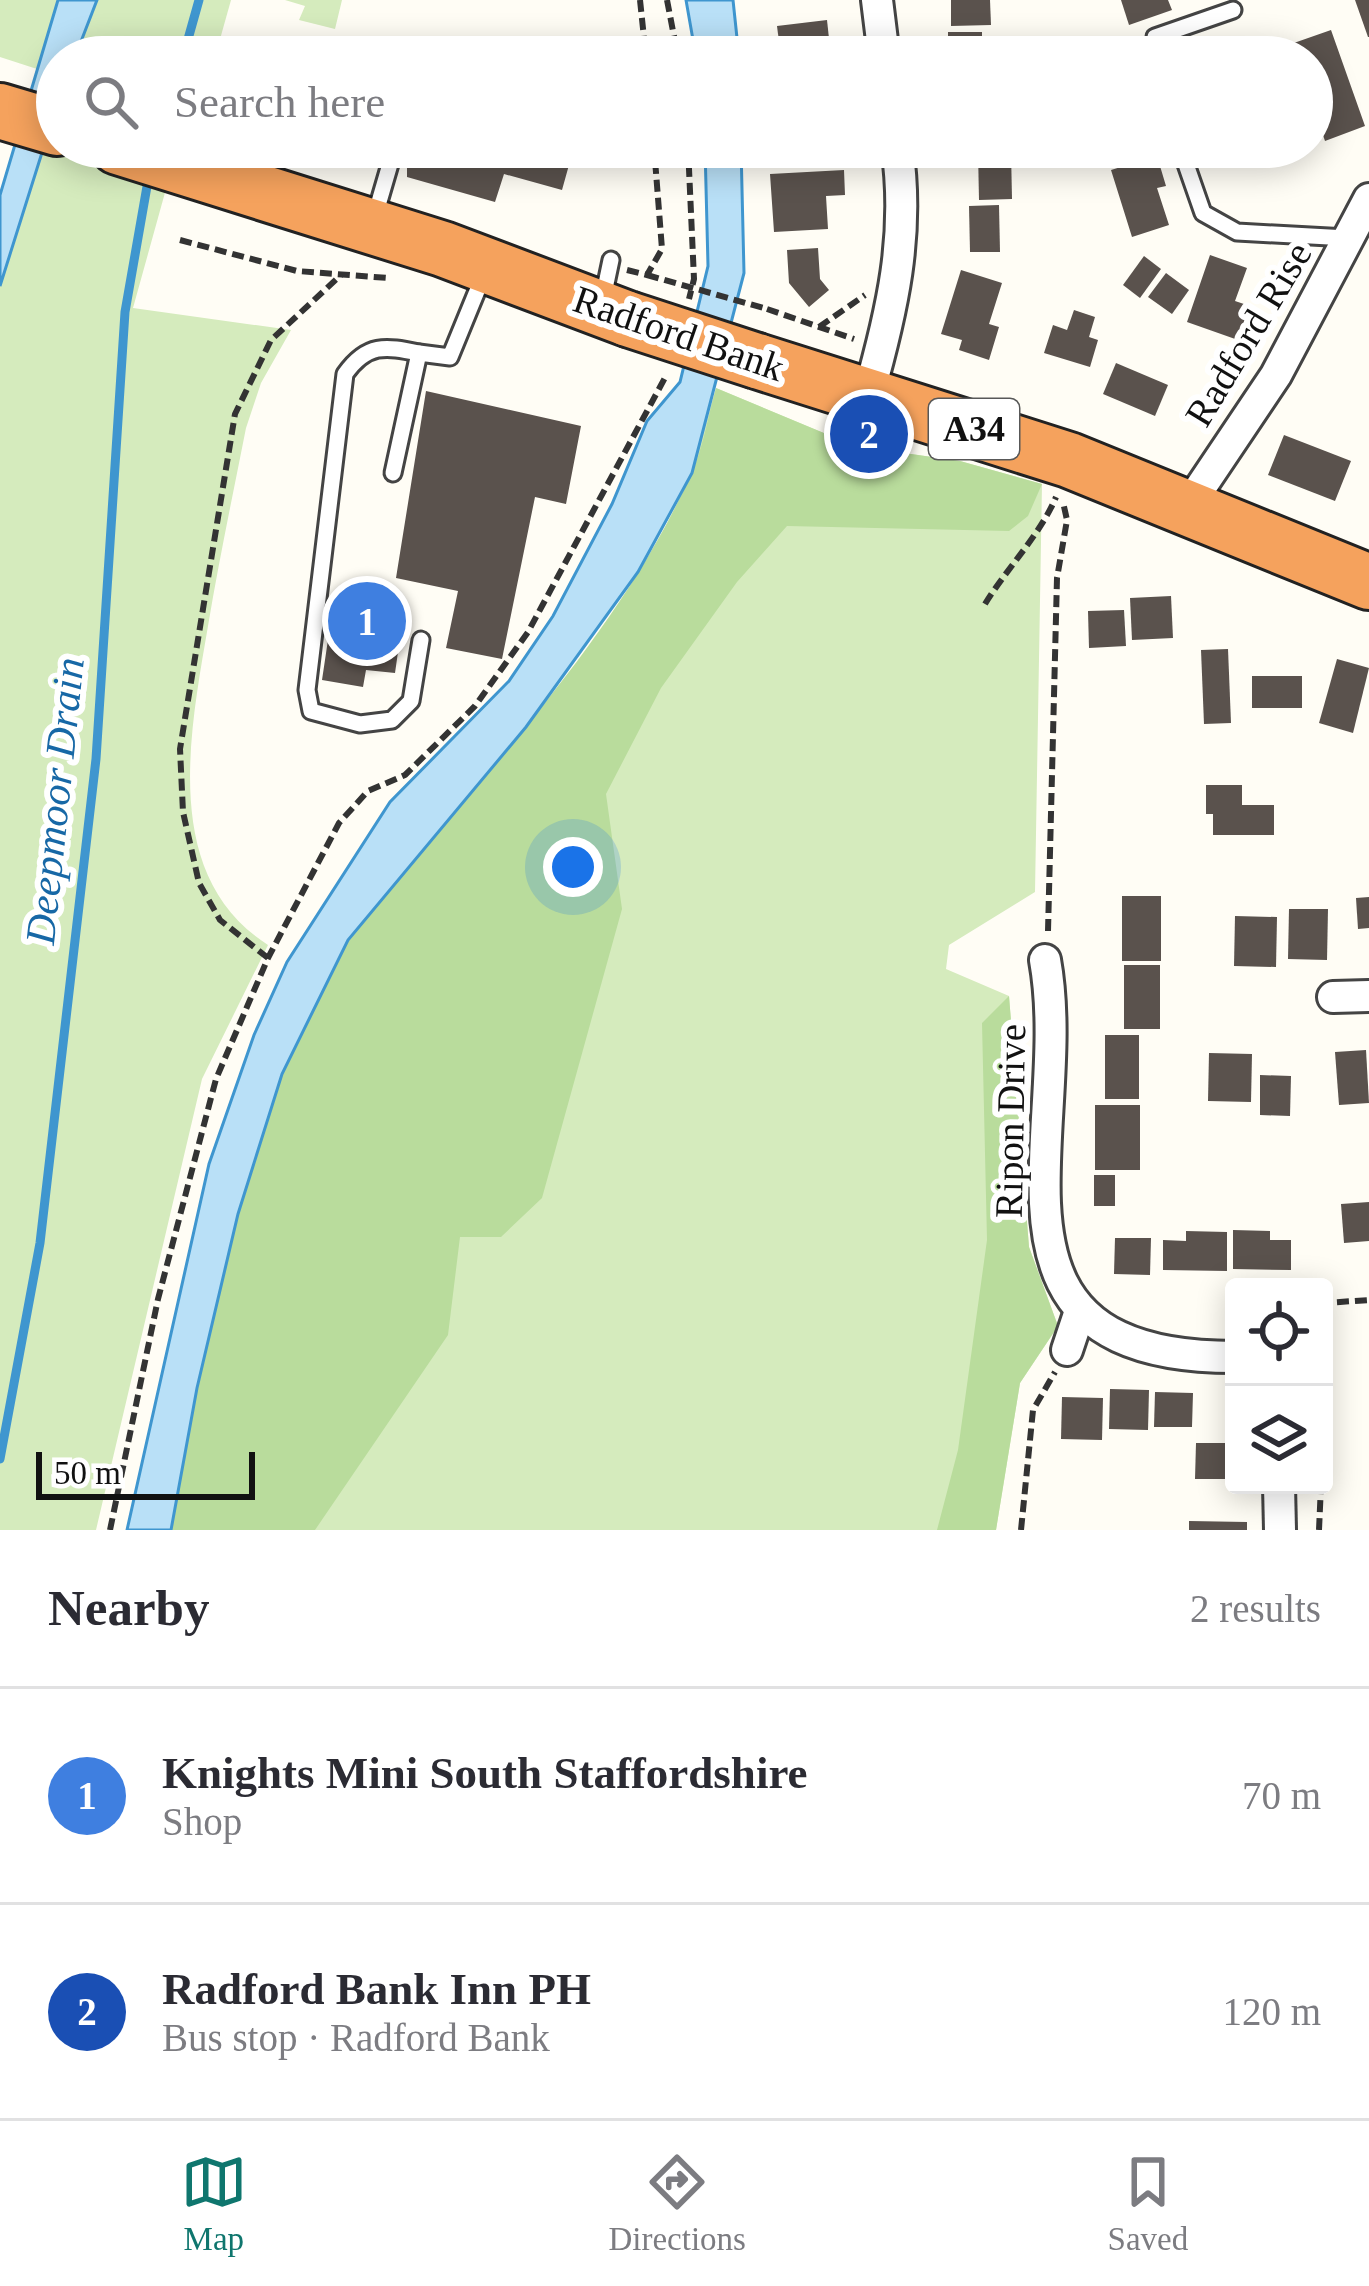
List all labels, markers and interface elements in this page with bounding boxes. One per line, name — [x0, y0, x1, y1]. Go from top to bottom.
search box — [36, 36, 1333, 168]
icon: search — [78, 69, 144, 135]
text: Search here — [174, 77, 385, 127]
street label: Radford Rise — [1176, 234, 1320, 434]
street label: Radford Bank — [568, 277, 790, 389]
pin: 2 — [830, 389, 908, 479]
road number: A34 — [929, 399, 1019, 459]
pin: 1 — [328, 576, 406, 666]
water label: Deepmoor Drain — [17, 655, 93, 948]
your location — [543, 837, 603, 897]
street label: Ripon Drive — [987, 1024, 1034, 1218]
map controls — [1225, 1278, 1333, 1494]
button: locate — [1225, 1278, 1333, 1386]
button: layers — [1225, 1386, 1333, 1494]
scale bar — [36, 1446, 255, 1499]
text: 50 m — [54, 1455, 121, 1491]
text: Nearby — [48, 1580, 209, 1636]
text: 2 results — [1190, 1587, 1321, 1630]
text: Knights Mini South Staffordshire — [162, 1748, 808, 1798]
text: 1 — [77, 1774, 97, 1817]
text: 70 m — [1242, 1774, 1321, 1817]
text: Shop — [162, 1800, 242, 1843]
text: Radford Bank Inn PH — [162, 1964, 591, 2014]
text: 2 — [77, 1990, 97, 2033]
text: 120 m — [1222, 1990, 1321, 2033]
text: Bus stop · Radford Bank — [162, 2016, 550, 2059]
tab: Map — [181, 2149, 247, 2258]
tab: Directions — [608, 2149, 746, 2258]
tab: Saved — [1108, 2149, 1188, 2258]

